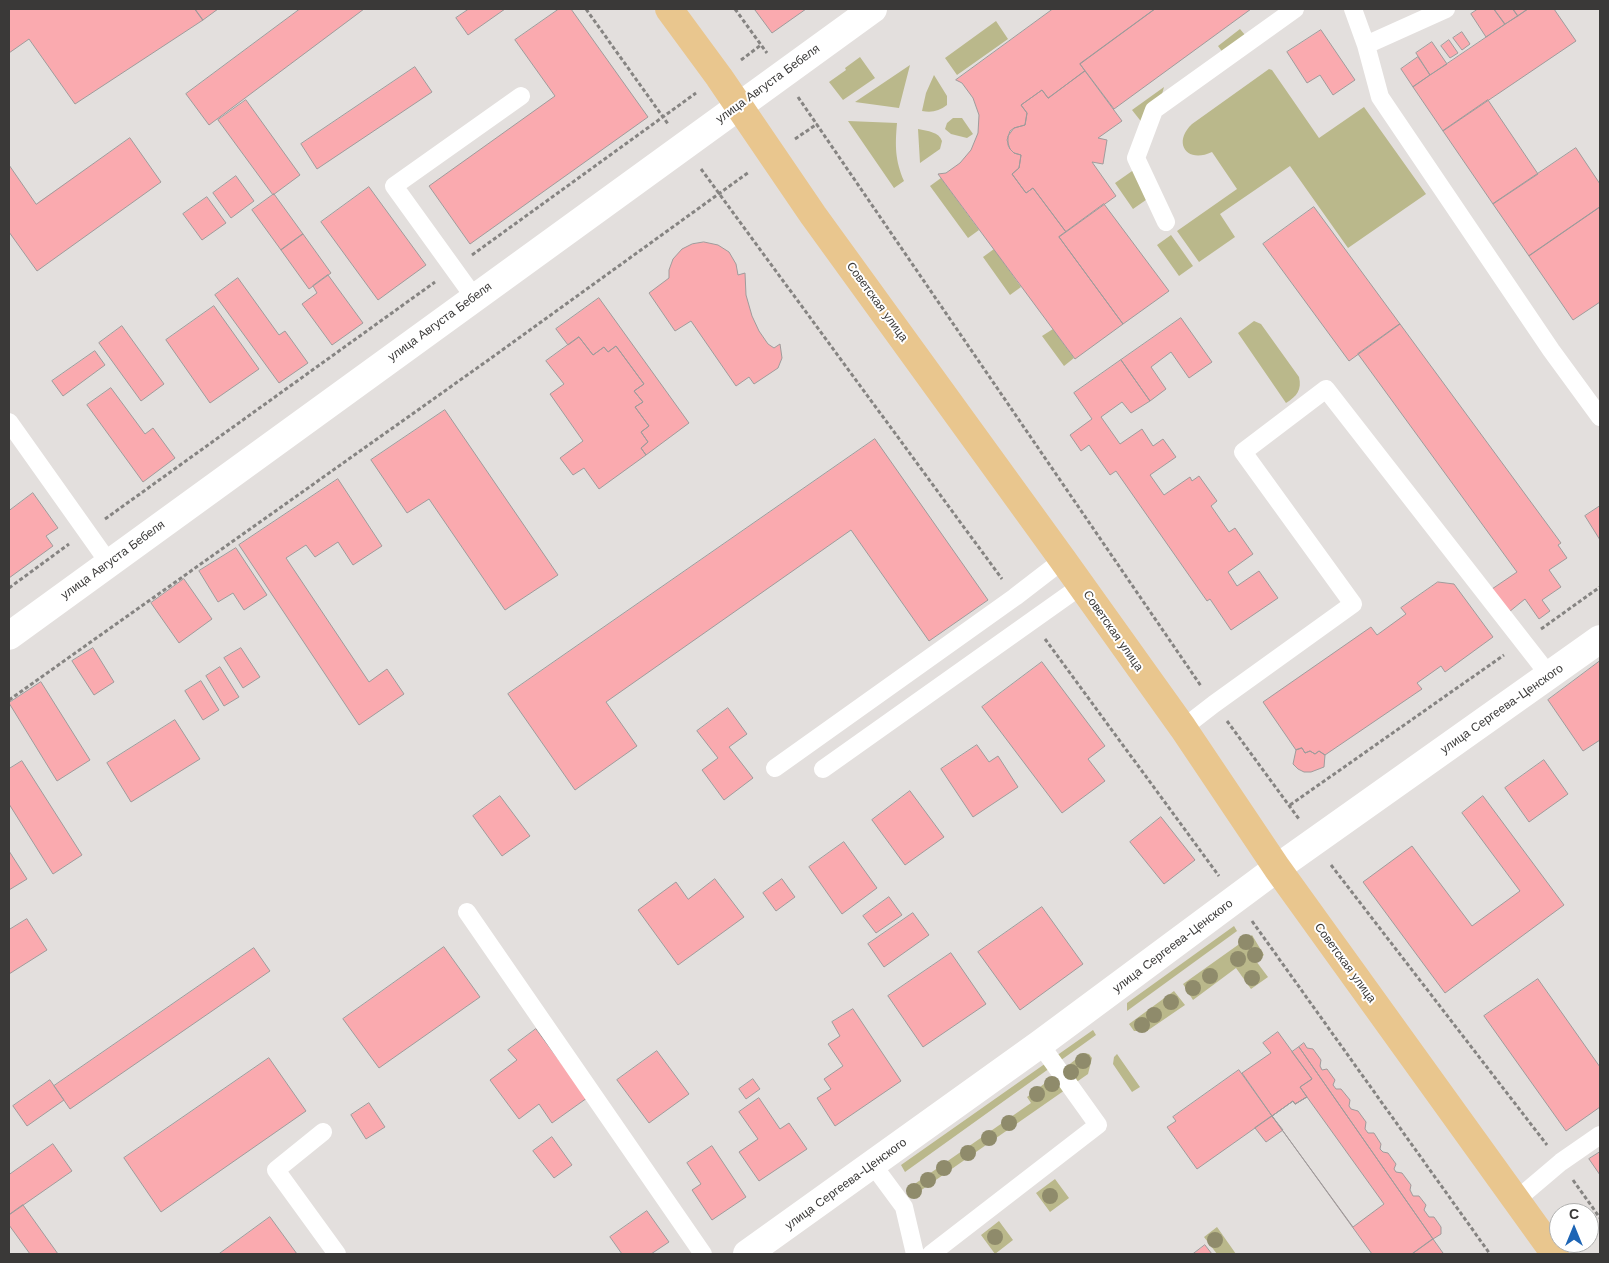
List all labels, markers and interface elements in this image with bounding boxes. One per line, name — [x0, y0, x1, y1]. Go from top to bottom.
street label: улица Августа Бебеля — [713, 42, 823, 126]
street label: Советская улица — [843, 259, 911, 345]
street label: улица Августа Бебеля — [385, 280, 495, 364]
street label: улица Августа Бебеля — [58, 518, 168, 602]
street label: Советская улица — [1080, 588, 1146, 674]
street label: улица Сергеева-Ценского — [1438, 661, 1566, 757]
street label: улица Сергеева-Ценского — [1110, 896, 1236, 996]
street label: Советская улица — [1311, 920, 1379, 1006]
street label: улица Сергеева-Ценского — [782, 1135, 910, 1233]
north arrow — [1549, 1203, 1599, 1253]
text: С — [1569, 1206, 1579, 1222]

